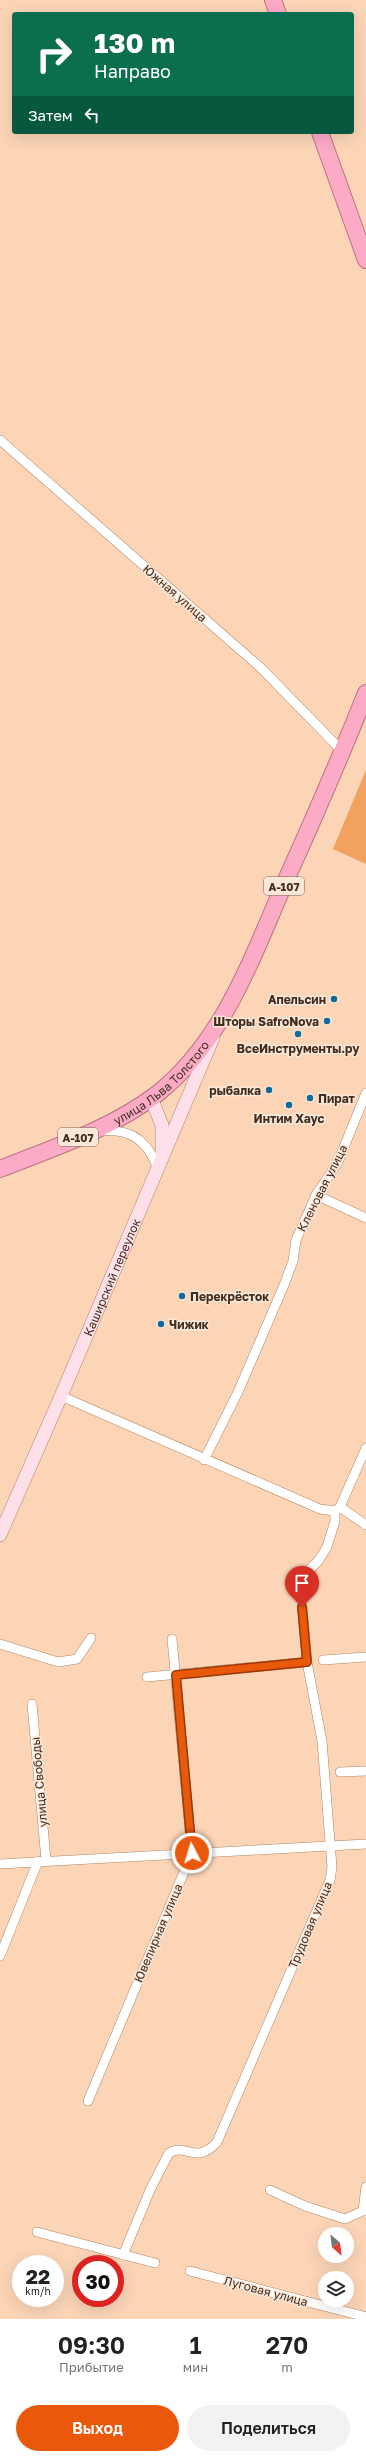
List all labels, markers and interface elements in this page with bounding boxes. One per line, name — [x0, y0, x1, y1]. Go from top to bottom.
text: 130 m — [94, 26, 175, 59]
icon: right — [28, 28, 80, 80]
text: Направо — [94, 60, 171, 82]
icon: left — [81, 104, 103, 126]
text: Затем — [28, 106, 73, 124]
street label: Южная улица — [140, 561, 210, 625]
road number: А-107 — [264, 877, 304, 895]
place label: Апельсин — [268, 992, 326, 1007]
marker: Апельсин — [329, 994, 339, 1004]
place label: Шторы SafroNova — [213, 1014, 319, 1029]
marker: Шторы SafroNova — [322, 1016, 332, 1026]
marker: ВсеИнструменты.ру — [293, 1029, 303, 1039]
street label: улица Льва Толстого — [111, 1038, 212, 1128]
place label: ВсеИнструменты.ру — [237, 1041, 360, 1056]
place label: рыбалка — [209, 1083, 261, 1098]
marker: рыбалка — [264, 1085, 274, 1095]
place label: Пират — [318, 1091, 355, 1106]
marker: Пират — [305, 1093, 315, 1103]
marker: Интим Хаус — [284, 1100, 294, 1110]
place label: Интим Хаус — [254, 1111, 324, 1126]
road number: А-107 — [58, 1128, 98, 1146]
street label: Кленовая улица — [294, 1142, 350, 1234]
street label: Каширский переулок — [80, 1216, 143, 1338]
place label: Перекрёсток — [190, 1289, 269, 1304]
marker: Перекрёсток — [177, 1291, 187, 1301]
place label: Чижик — [169, 1317, 209, 1332]
marker: Чижик — [156, 1319, 166, 1329]
pin — [285, 1566, 319, 1607]
icon: arrive — [291, 1572, 313, 1594]
street label: улица Свободы — [28, 1736, 50, 1828]
position arrow — [171, 1832, 213, 1874]
street label: Трудовая улица — [285, 1879, 335, 1971]
street label: Ювелирная улица — [130, 1881, 186, 1985]
north arrow — [318, 2227, 354, 2263]
map controls — [318, 2227, 354, 2307]
speed limit sign: 30 — [72, 2255, 124, 2307]
text: 22 — [26, 2264, 50, 2288]
button: layers — [318, 2271, 354, 2307]
street label: Луговая улица — [222, 2273, 310, 2309]
text: km/h — [25, 2285, 51, 2297]
text: 09:30 — [58, 2330, 125, 2359]
text: 1 — [189, 2330, 202, 2359]
text: 270 — [266, 2330, 308, 2359]
text: Прибытие — [59, 2359, 124, 2375]
text: мин — [183, 2359, 208, 2375]
text: m — [281, 2359, 293, 2375]
button: Выход — [16, 2405, 179, 2451]
button: Поделиться — [187, 2405, 350, 2451]

